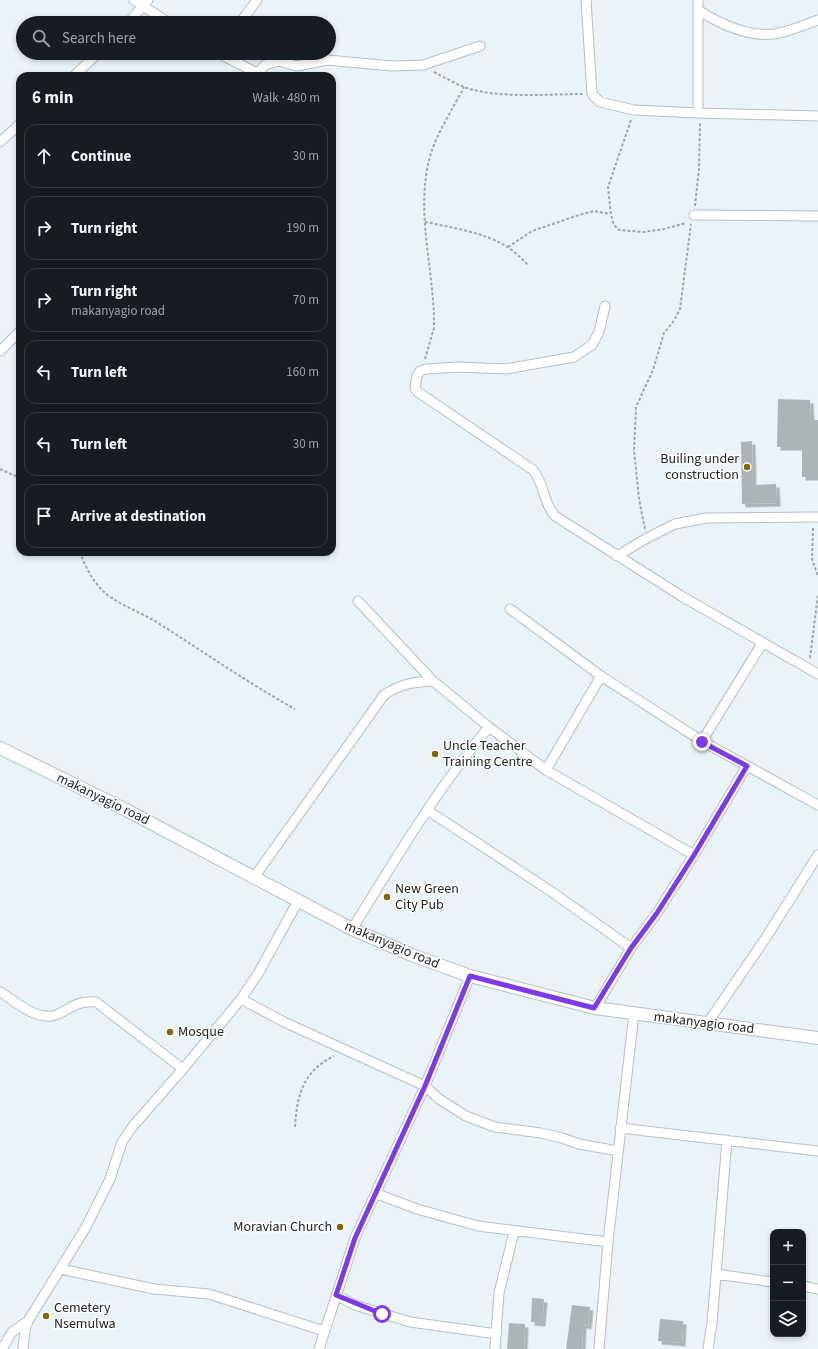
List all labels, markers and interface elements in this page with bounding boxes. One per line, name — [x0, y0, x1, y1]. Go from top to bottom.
search box — [16, 16, 336, 60]
icon: search — [30, 27, 52, 49]
text: Search here — [62, 28, 136, 49]
text: 6 min — [32, 86, 73, 110]
text: Walk · 480 m — [252, 89, 320, 107]
icon: ahead — [33, 145, 55, 167]
text: Continue — [71, 146, 131, 167]
text: 30 m — [293, 147, 319, 165]
icon: right — [33, 217, 55, 239]
text: Turn right — [71, 218, 137, 239]
text: 190 m — [286, 219, 319, 237]
text: Turn right — [71, 281, 137, 302]
icon: right — [33, 289, 55, 311]
text: 70 m — [293, 291, 319, 309]
text: makanyagio road — [71, 302, 165, 320]
icon: left — [33, 361, 55, 383]
text: Turn left — [71, 362, 127, 383]
text: 160 m — [286, 363, 319, 381]
icon: left — [33, 433, 55, 455]
text: Turn left — [71, 434, 127, 455]
text: 30 m — [293, 435, 319, 453]
place label: Builing under construction — [660, 449, 739, 485]
marker: Builing under construction — [742, 462, 752, 472]
icon: arrive — [33, 505, 55, 527]
text: Arrive at destination — [71, 506, 206, 527]
route end — [693, 733, 711, 751]
place label: Uncle Teacher Training Centre — [443, 736, 533, 772]
marker: Uncle Teacher Training Centre — [430, 749, 440, 759]
street label: makanyagio road — [53, 768, 153, 830]
place label: New Green City Pub — [395, 879, 459, 915]
marker: New Green City Pub — [382, 892, 392, 902]
street label: makanyagio road — [341, 916, 443, 974]
street label: makanyagio road — [653, 1007, 755, 1039]
place label: Mosque — [178, 1022, 224, 1042]
marker: Mosque — [165, 1027, 175, 1037]
place label: Moravian Church — [233, 1217, 332, 1237]
marker: Moravian Church — [335, 1222, 345, 1232]
map controls — [770, 1229, 806, 1337]
button: + — [770, 1229, 806, 1265]
button: − — [770, 1265, 806, 1301]
place label: Cemetery Nsemulwa — [54, 1298, 116, 1334]
button: layers — [770, 1301, 806, 1337]
route start — [373, 1305, 391, 1323]
marker: Cemetery Nsemulwa — [41, 1311, 51, 1321]

